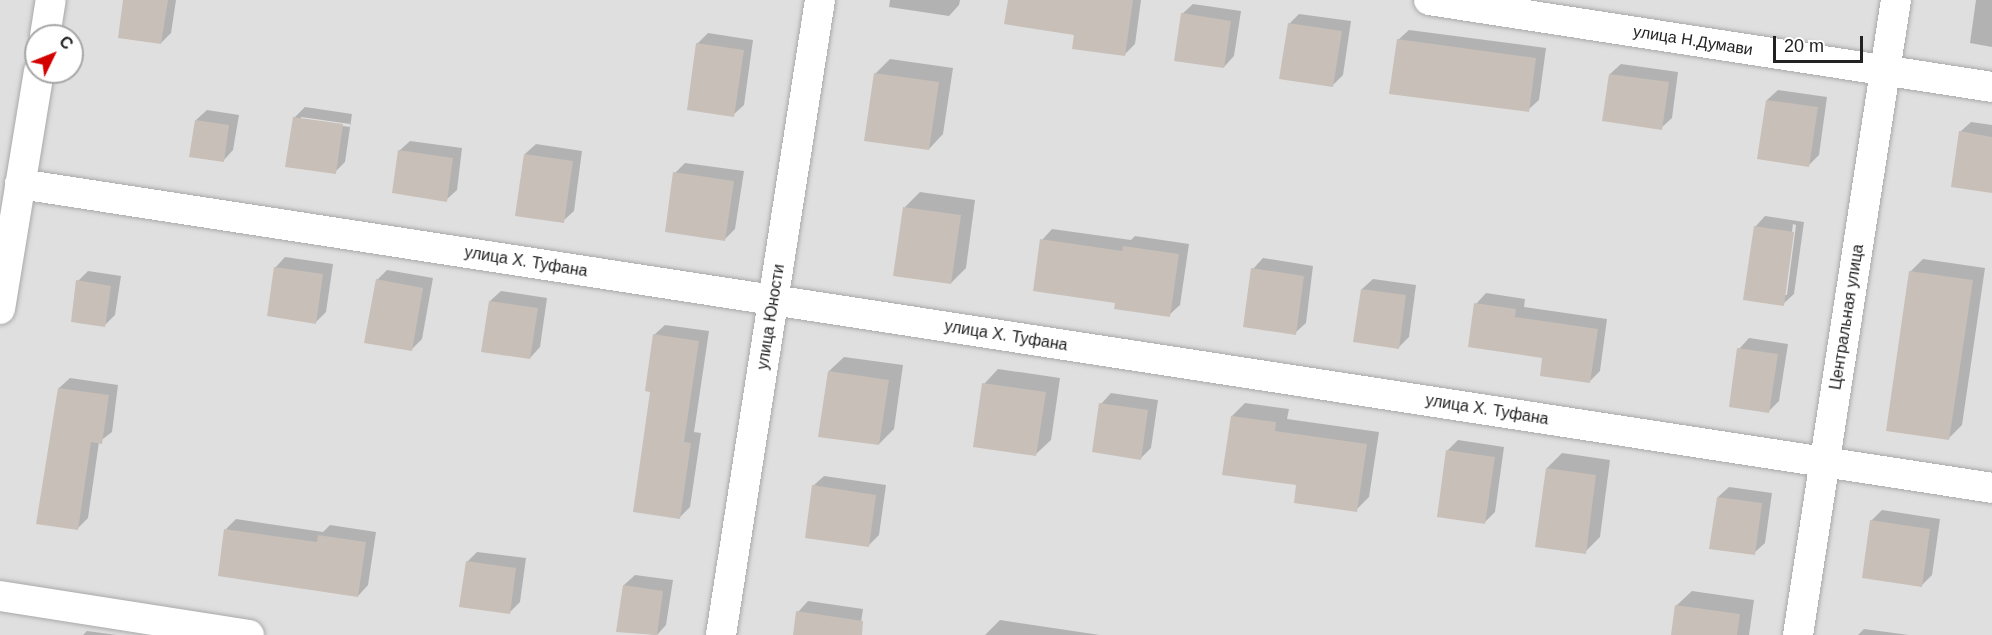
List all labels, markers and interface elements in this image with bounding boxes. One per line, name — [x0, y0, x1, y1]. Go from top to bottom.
street label: улица Н.Думави — [1632, 22, 1754, 60]
north arrow — [24, 24, 84, 84]
scale bar — [1776, 24, 1866, 62]
text: С — [56, 33, 76, 53]
text: 20 m — [1784, 36, 1824, 56]
street label: улица Х. Туфана — [463, 243, 589, 281]
street label: Центральная улица — [1826, 243, 1868, 391]
street label: улица Юности — [753, 263, 789, 371]
street label: улица Х. Туфана — [943, 317, 1069, 355]
street label: улица Х. Туфана — [1424, 391, 1550, 429]

